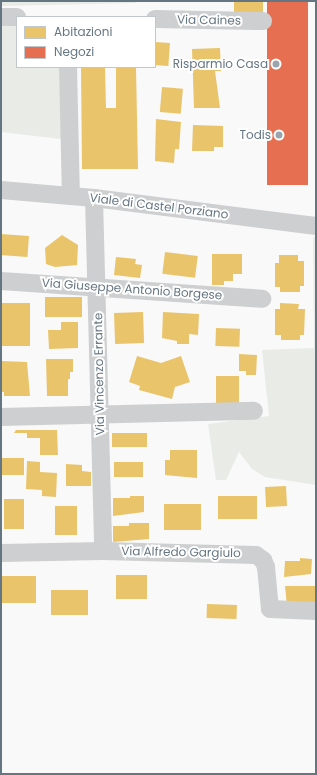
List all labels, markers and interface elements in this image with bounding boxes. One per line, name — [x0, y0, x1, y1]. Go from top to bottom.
street label: Via Caines — [177, 12, 241, 28]
legend — [16, 16, 156, 68]
text: Abitazioni — [54, 23, 112, 40]
text: Negozi — [54, 43, 94, 60]
place label: Risparmio Casa — [173, 57, 268, 71]
marker: Risparmio Casa — [271, 59, 281, 69]
place label: Todis — [240, 128, 271, 142]
marker: Todis — [274, 130, 284, 140]
street label: Viale di Castel Porziano — [89, 190, 229, 222]
street label: Via Giuseppe Antonio Borgese — [41, 276, 223, 302]
street label: Via Vincenzo Errante — [91, 313, 107, 435]
street label: Via Alfredo Gargiulo — [121, 544, 241, 560]

